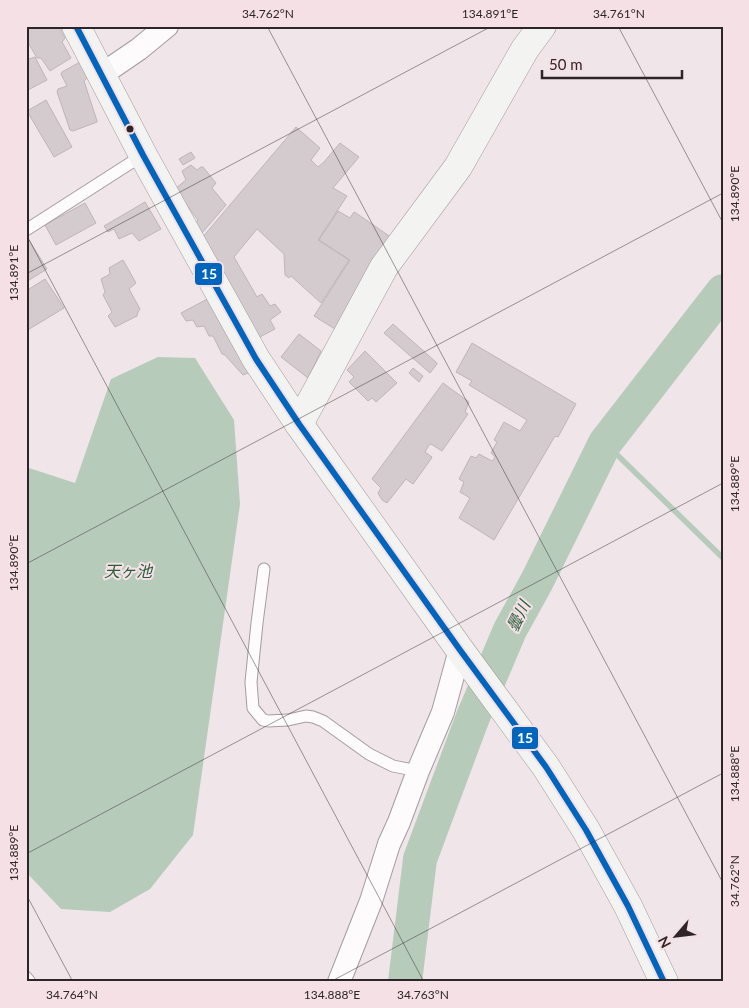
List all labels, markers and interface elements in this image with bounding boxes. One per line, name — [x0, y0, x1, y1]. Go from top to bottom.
text: 34.762°N — [242, 6, 294, 21]
text: 134.891°E — [462, 6, 518, 21]
text: 34.761°N — [593, 6, 645, 21]
scale bar — [542, 48, 682, 80]
text: 50 m — [549, 55, 583, 73]
unlabelled marker — [125, 124, 135, 134]
text: 134.890°E — [727, 166, 742, 222]
text: 134.891°E — [6, 245, 21, 301]
line badge: 15 — [194, 262, 223, 286]
text: 15 — [201, 265, 217, 282]
text: 134.889°E — [727, 456, 742, 512]
text: 134.890°E — [6, 535, 21, 591]
water label: 天ヶ池 — [104, 561, 154, 580]
water label: 曇川 — [502, 595, 534, 634]
line badge: 15 — [511, 726, 539, 750]
text: 15 — [517, 729, 533, 746]
text: 134.888°E — [727, 746, 742, 802]
text: 134.889°E — [6, 825, 21, 881]
text: 34.762°N — [727, 855, 742, 907]
north arrow — [652, 910, 702, 960]
text: N — [654, 934, 674, 951]
text: 34.764°N — [46, 987, 98, 1002]
text: 134.888°E — [304, 987, 360, 1002]
text: 34.763°N — [397, 987, 449, 1002]

